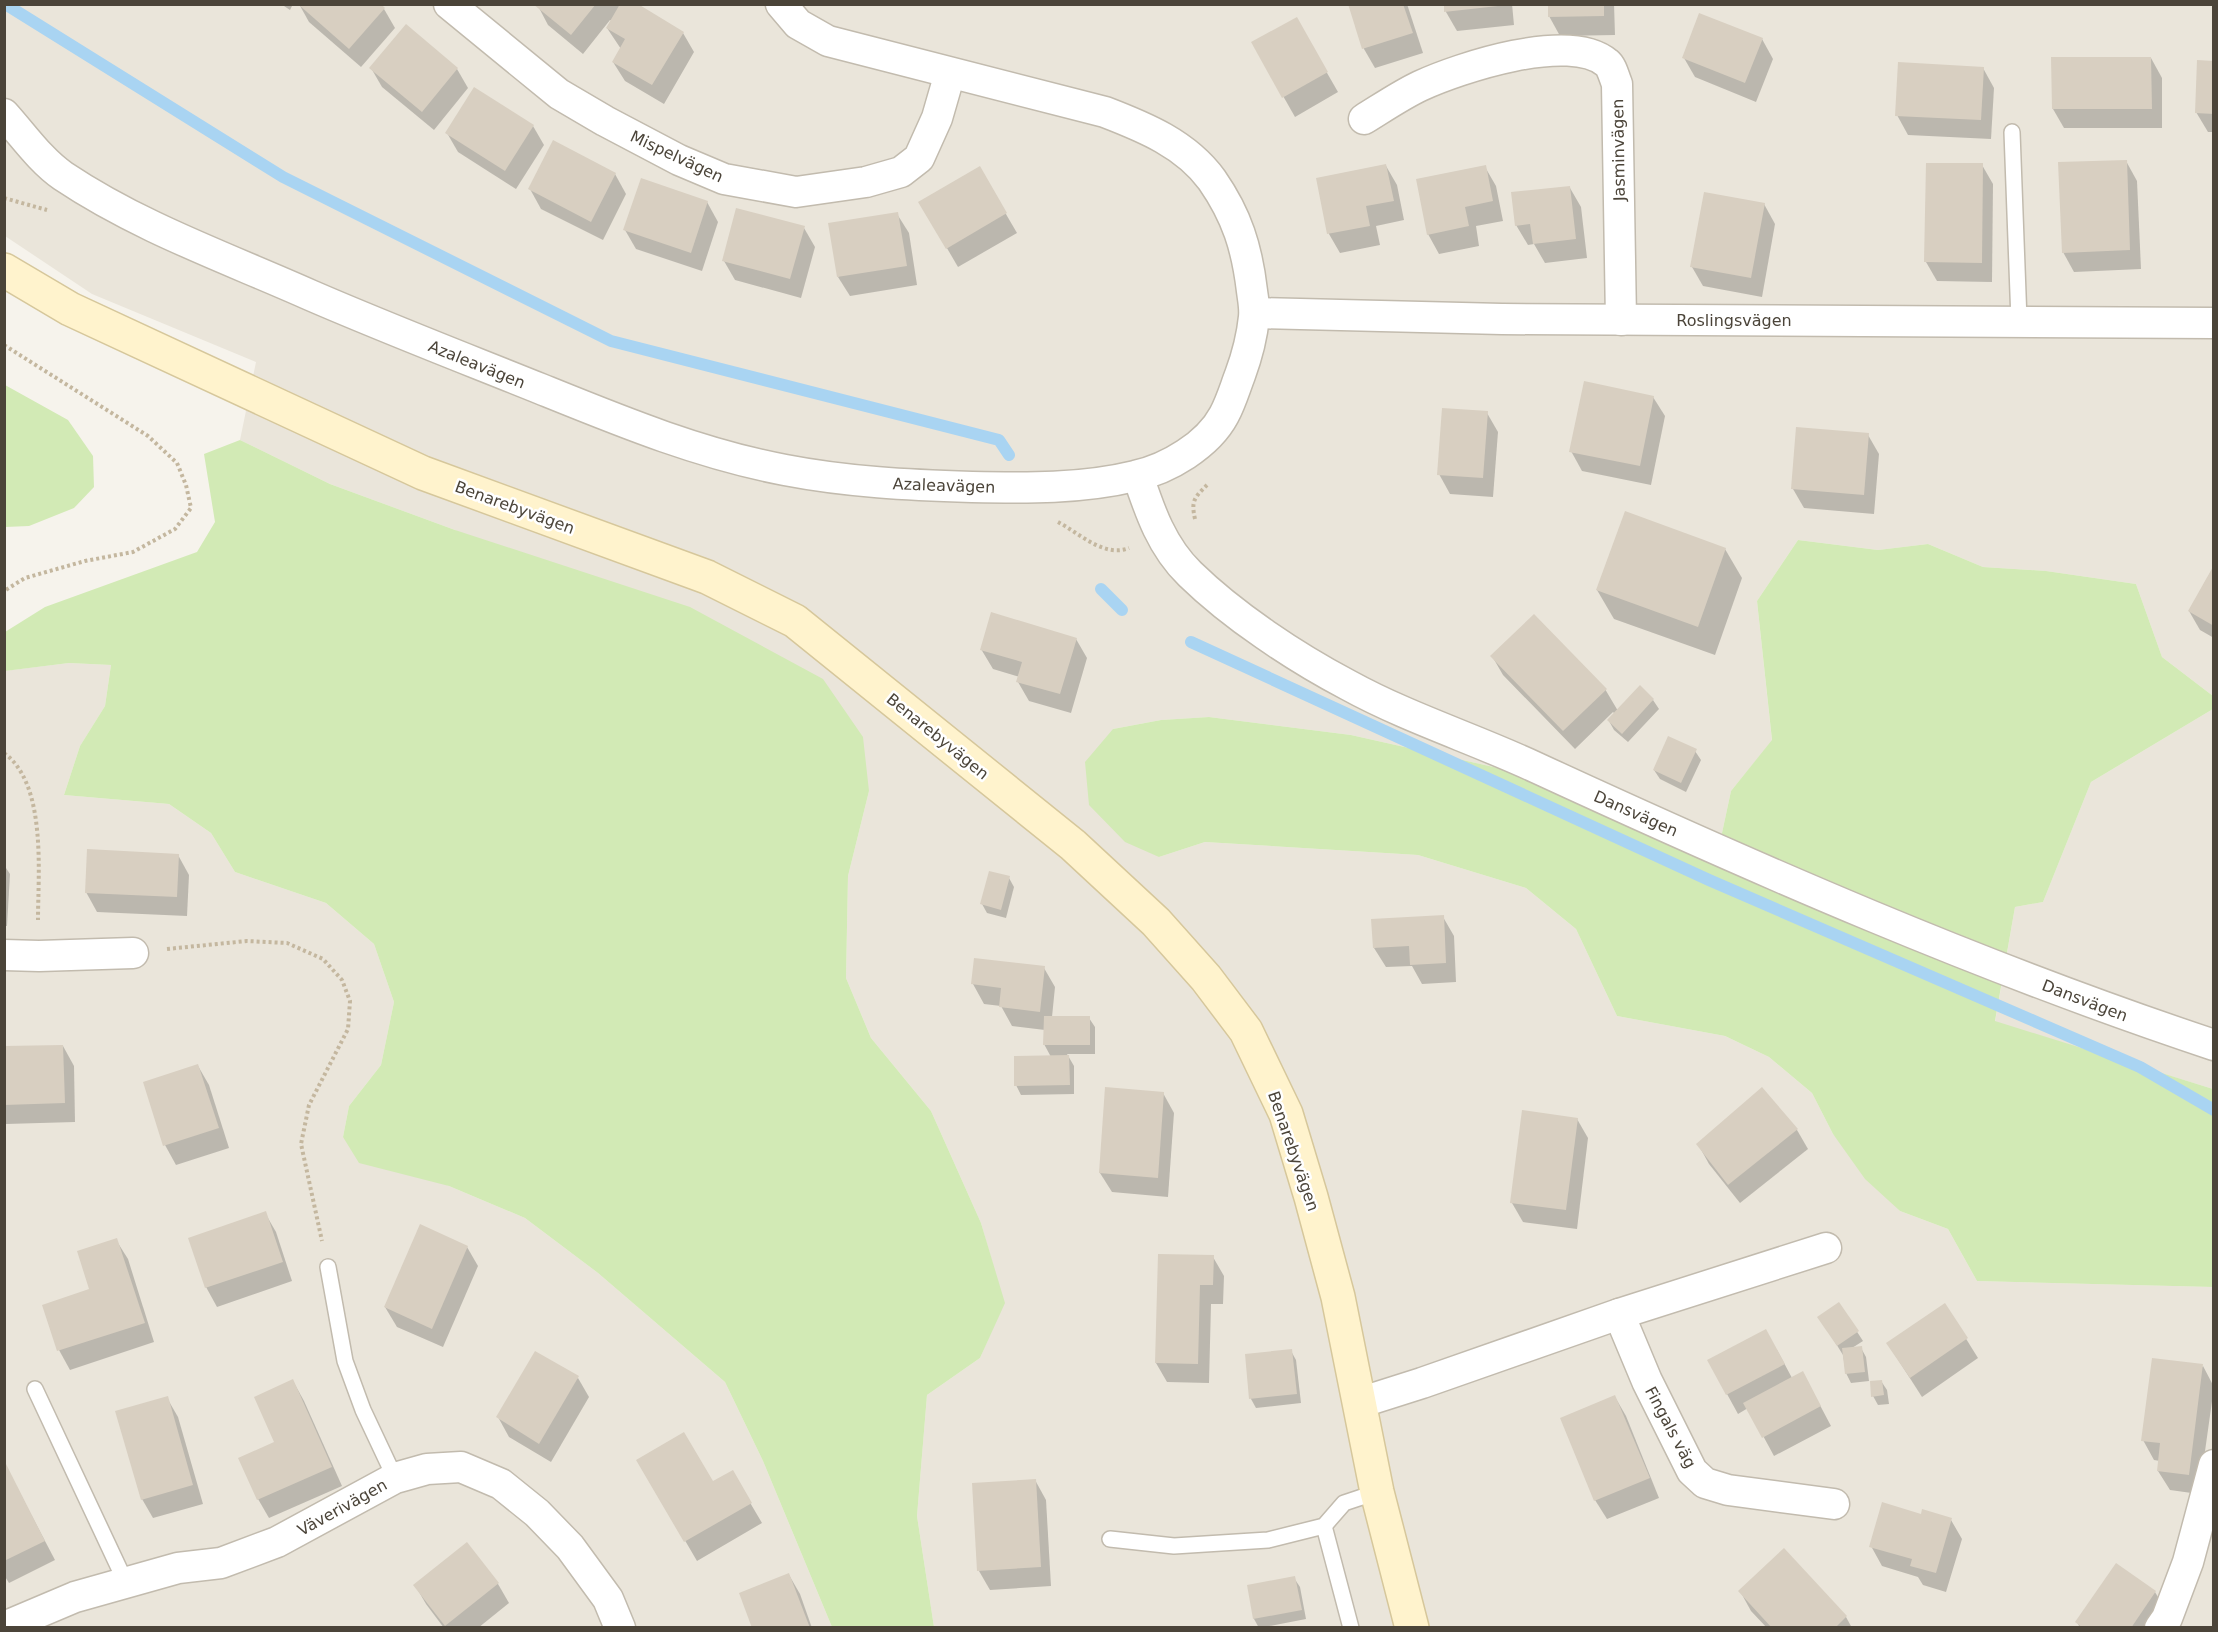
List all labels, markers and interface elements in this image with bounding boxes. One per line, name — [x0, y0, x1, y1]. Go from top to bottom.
street label: Jasminvägen — [1608, 99, 1629, 202]
street label: Mispelvägen — [627, 127, 726, 186]
street label: Roslingsvägen — [1676, 311, 1792, 330]
street label: Azaleavägen — [426, 336, 528, 392]
street label: Azaleavägen — [892, 474, 996, 497]
street label: Benarebyvägen — [452, 477, 577, 538]
street label: Benarebyvägen — [883, 689, 993, 783]
street label: Dansvägen — [1591, 786, 1681, 840]
street label: Dansvägen — [2039, 975, 2130, 1025]
street label: Benarebyvägen — [1264, 1089, 1323, 1214]
street label: Fingals väg — [1641, 1383, 1700, 1471]
street label: Väverivägen — [294, 1475, 390, 1540]

